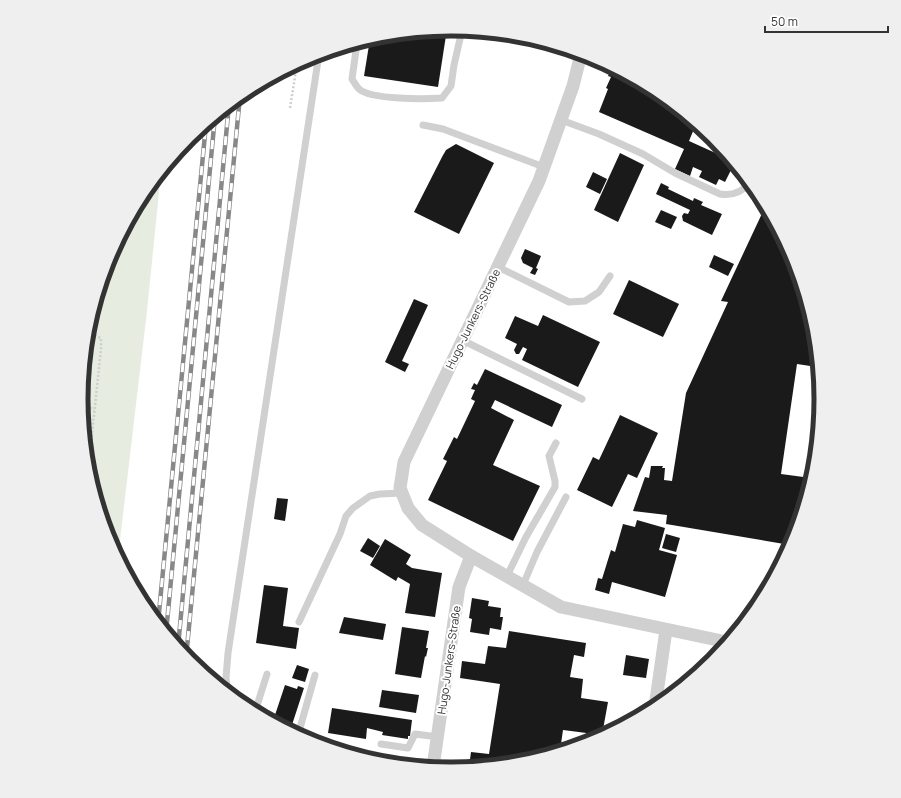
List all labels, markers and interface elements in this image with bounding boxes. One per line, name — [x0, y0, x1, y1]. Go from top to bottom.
scale bar — [765, 8, 888, 34]
text: 50 m — [771, 13, 798, 30]
street label: Hugo-Junkers-Straße — [442, 266, 504, 371]
street label: Hugo-Junkers-Straße — [433, 604, 464, 715]

